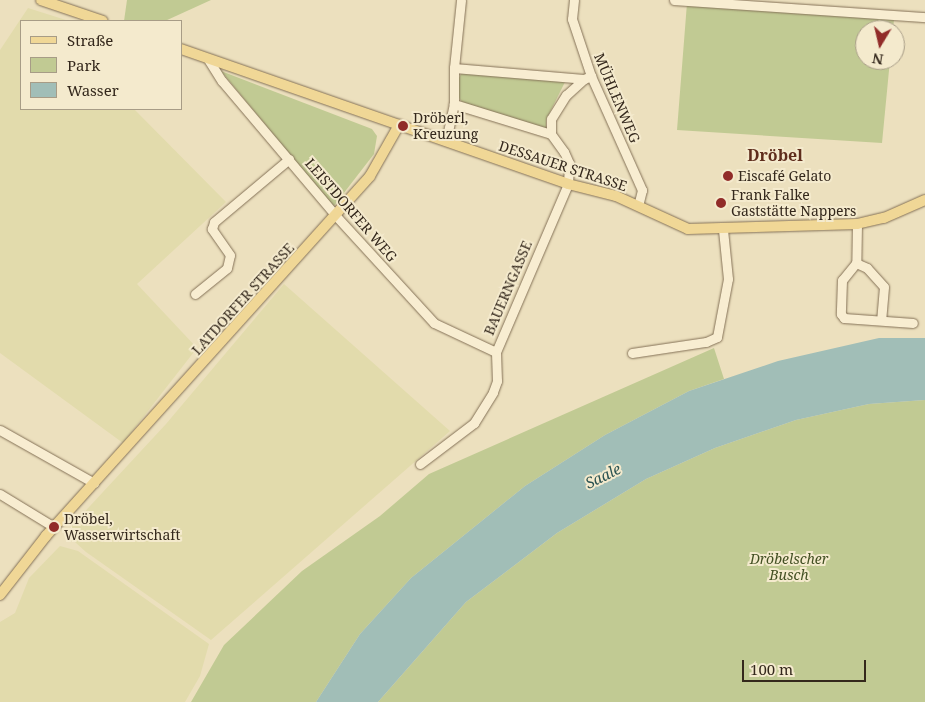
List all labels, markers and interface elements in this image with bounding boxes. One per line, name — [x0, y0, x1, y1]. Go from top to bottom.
legend — [20, 20, 182, 110]
north arrow — [855, 20, 905, 70]
text: Straße — [67, 30, 113, 50]
text: N — [871, 49, 885, 70]
street label: MÜHLENWEG — [591, 51, 643, 145]
text: Park — [67, 55, 100, 75]
text: Wasser — [67, 80, 119, 100]
place label: Dröberl, Kreuzung — [413, 110, 478, 142]
marker: Dröberl, Kreuzung — [397, 120, 409, 132]
street label: DESSAUER STRASSE — [497, 137, 629, 195]
district label: Dröbel — [747, 145, 803, 165]
street label: LEISTDORFER WEG — [302, 155, 400, 265]
place label: Eiscafé Gelato — [738, 168, 831, 184]
marker: Eiscafé Gelato — [722, 170, 734, 182]
place label: Frank Falke Gaststätte Nappers — [731, 187, 856, 220]
marker: Frank Falke Gaststätte Nappers — [715, 197, 727, 209]
street label: BAUERNGASSE — [481, 238, 535, 338]
street label: LATDORFER STRASSE — [188, 240, 298, 358]
water label: Saale — [582, 460, 624, 492]
place label: Dröbel, Wasserwirtschaft — [64, 511, 180, 544]
marker: Dröbel, Wasserwirtschaft — [48, 521, 60, 533]
park label: Dröbelscher Busch — [750, 551, 828, 584]
scale bar — [745, 650, 869, 682]
text: 100 m — [750, 659, 793, 679]

